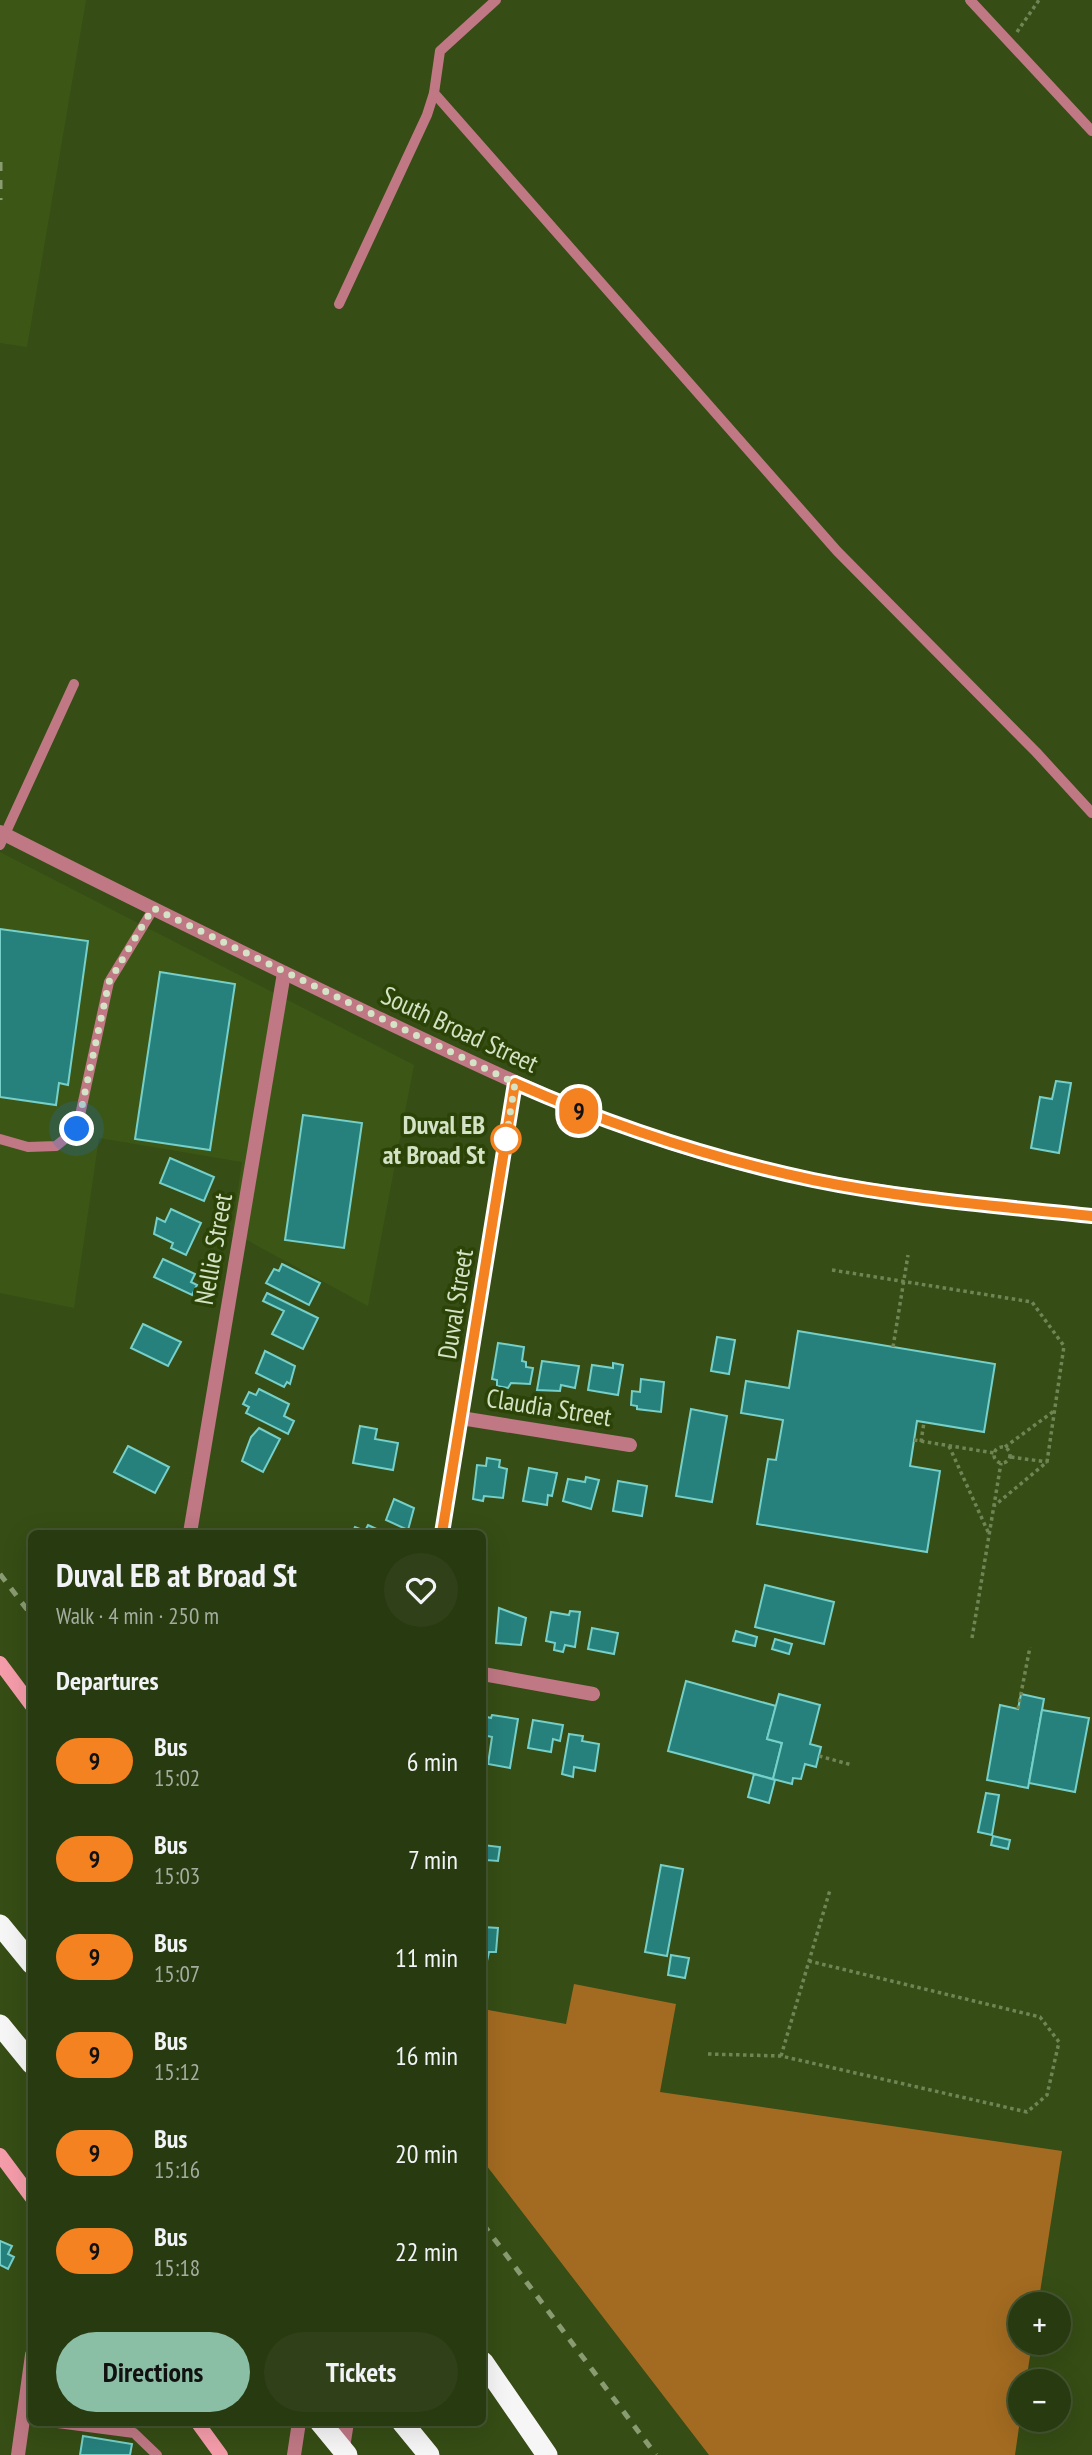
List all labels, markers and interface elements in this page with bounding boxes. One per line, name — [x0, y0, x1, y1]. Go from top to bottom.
street label: South Broad Street — [376, 978, 544, 1080]
line badge: 9 — [556, 1088, 602, 1134]
text: 9 — [573, 1095, 585, 1126]
place label: Duval EB at Broad St — [383, 1108, 485, 1171]
your location — [59, 1111, 94, 1146]
marker: Duval EB at Broad St — [491, 1124, 521, 1154]
street label: Nellie Street — [187, 1191, 239, 1307]
street label: Duval Street — [430, 1247, 480, 1361]
street label: Claudia Street — [484, 1381, 614, 1433]
text: Duval EB at Broad St — [56, 1553, 297, 1596]
button: heart — [384, 1553, 458, 1627]
text: Walk · 4 min · 250 m — [56, 1601, 219, 1630]
text: Departures — [56, 1664, 159, 1697]
text: Bus — [154, 1730, 187, 1763]
text: 9 — [89, 1745, 100, 1776]
text: 6 min — [407, 1745, 458, 1778]
text: 15:02 — [154, 1763, 200, 1792]
text: Bus — [154, 1828, 187, 1861]
text: 9 — [89, 1843, 100, 1874]
text: 7 min — [408, 1843, 458, 1876]
text: 15:03 — [154, 1861, 200, 1890]
text: Bus — [154, 1926, 187, 1959]
text: 9 — [89, 1941, 100, 1972]
text: 11 min — [395, 1941, 458, 1974]
text: 15:07 — [154, 1959, 200, 1988]
text: Bus — [154, 2024, 187, 2057]
text: 9 — [89, 2039, 100, 2070]
text: 16 min — [395, 2039, 458, 2072]
text: 15:12 — [154, 2057, 200, 2086]
text: Bus — [154, 2122, 187, 2155]
text: 9 — [89, 2137, 100, 2168]
text: 20 min — [395, 2137, 458, 2170]
text: 15:16 — [154, 2155, 200, 2184]
text: Bus — [154, 2220, 187, 2253]
text: 9 — [89, 2235, 100, 2266]
text: 22 min — [395, 2235, 458, 2268]
text: 15:18 — [154, 2253, 200, 2282]
map controls — [1008, 2292, 1071, 2432]
button: + — [1008, 2292, 1071, 2355]
button: Directions — [56, 2332, 250, 2412]
button: Tickets — [264, 2332, 458, 2412]
button: − — [1008, 2369, 1071, 2432]

